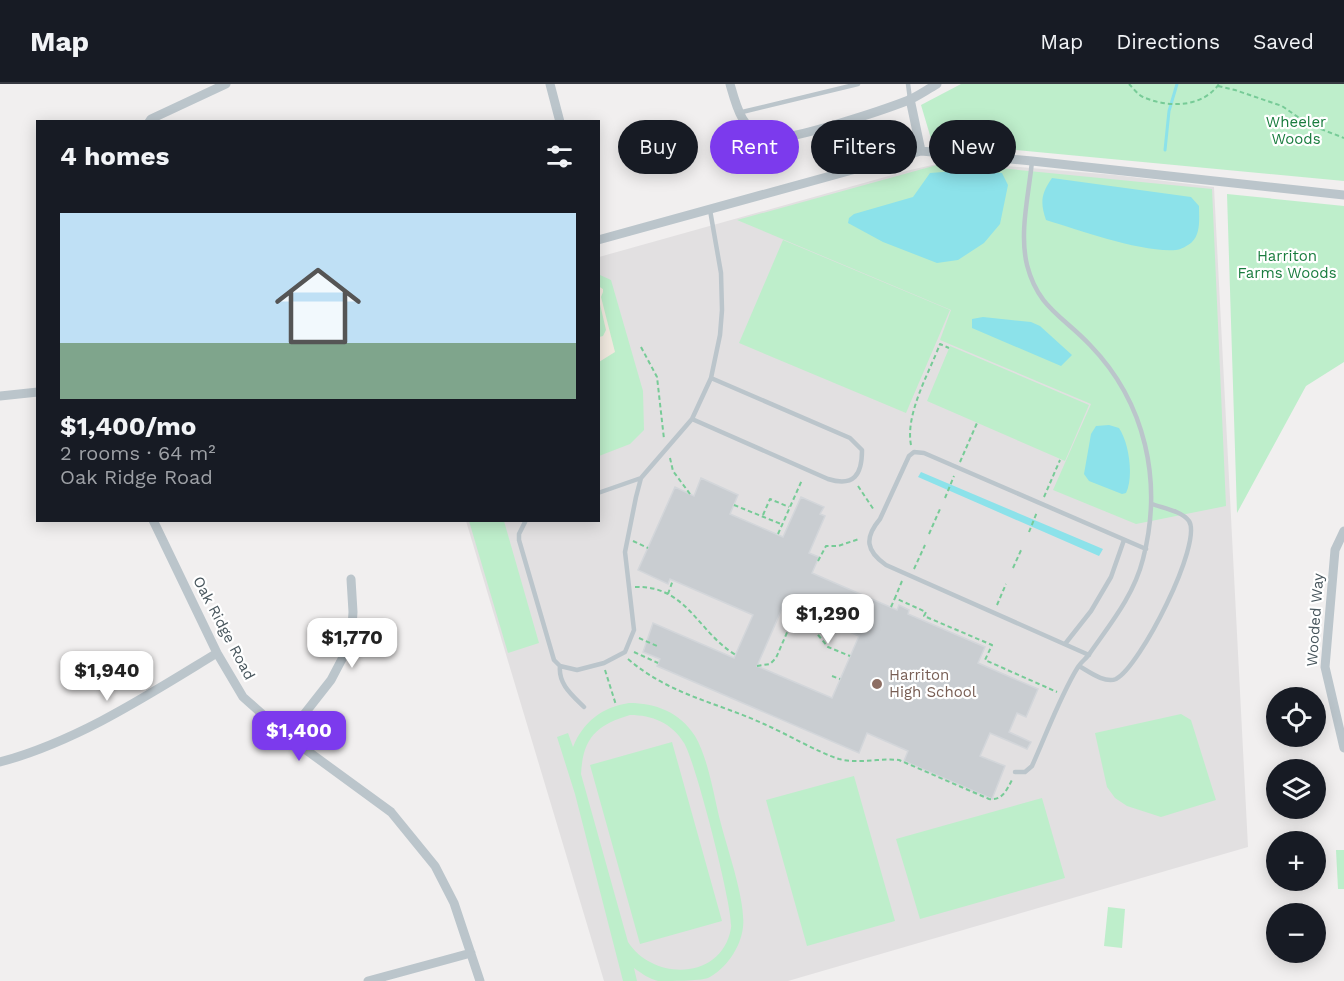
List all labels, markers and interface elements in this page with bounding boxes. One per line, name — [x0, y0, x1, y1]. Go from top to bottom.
text: Map — [30, 25, 89, 58]
text: Map — [1040, 29, 1083, 54]
text: Directions — [1116, 29, 1220, 54]
text: Saved — [1253, 29, 1314, 54]
park label: Wheeler Woods — [1266, 113, 1326, 148]
chip: Buy — [618, 120, 698, 174]
chip: Rent — [710, 120, 799, 174]
chip: Filters — [811, 120, 917, 174]
chip: New — [929, 120, 1016, 174]
icon: filters — [543, 140, 576, 173]
text: 4 homes — [60, 141, 169, 171]
park label: Harriton Farms Woods — [1237, 247, 1337, 282]
icon: home — [264, 252, 372, 360]
text: $1,400/mo — [60, 411, 196, 441]
text: 2 rooms · 64 m² — [60, 441, 216, 465]
text: Oak Ridge Road — [60, 465, 213, 489]
street label: Wooded Way — [1303, 572, 1327, 667]
street label: Oak Ridge Road — [189, 573, 259, 683]
pin: $1,290 — [779, 594, 877, 645]
text: $1,290 — [796, 601, 860, 625]
pin: $1,770 — [303, 618, 401, 669]
text: $1,770 — [321, 625, 383, 649]
pin: $1,940 — [58, 651, 156, 702]
text: $1,940 — [74, 658, 140, 682]
place label: Harriton High School — [889, 666, 977, 701]
marker: Harriton High School — [870, 677, 884, 691]
map controls — [1266, 687, 1326, 963]
button: locate — [1266, 687, 1326, 747]
pin: $1,400 — [250, 711, 348, 762]
text: $1,400 — [266, 718, 332, 742]
button: layers — [1266, 759, 1326, 819]
button: + — [1266, 831, 1326, 891]
button: − — [1266, 903, 1326, 963]

